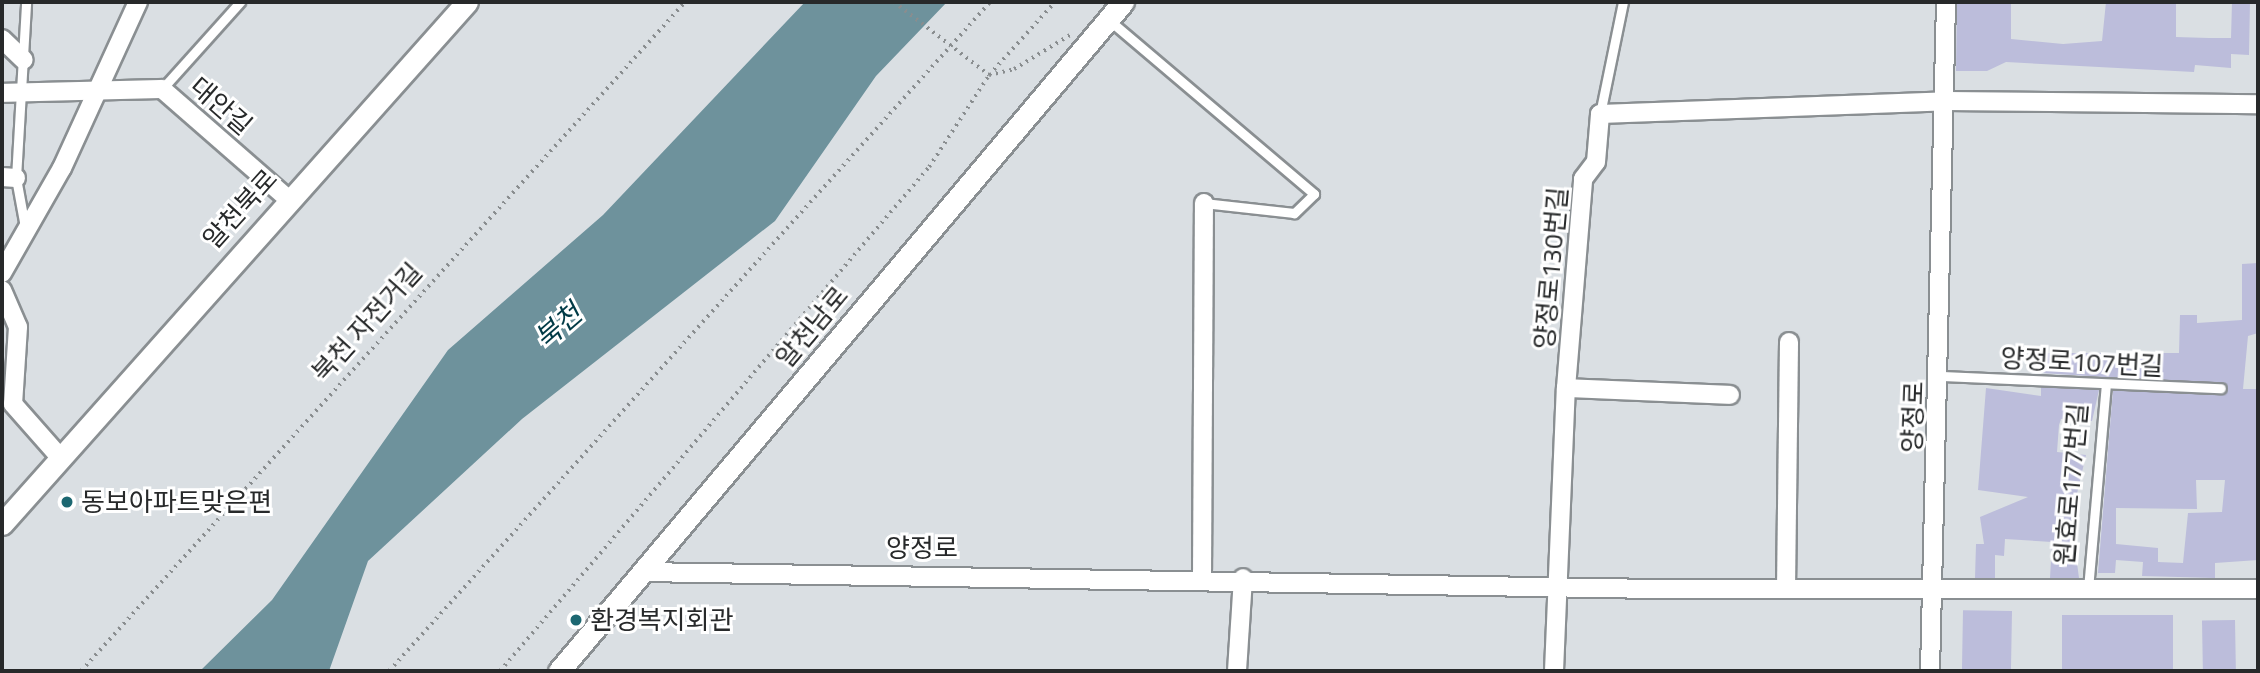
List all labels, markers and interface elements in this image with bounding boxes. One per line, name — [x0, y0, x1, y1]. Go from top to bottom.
street label: 대안길 — [184, 71, 258, 141]
street label: 알천북로 — [196, 163, 284, 255]
street label: 양정로130번길 — [1528, 185, 1574, 351]
street label: 북천 자전거길 — [305, 256, 429, 388]
street label: 알천남로 — [769, 280, 855, 374]
water label: 북천 — [528, 296, 588, 356]
street label: 양정로107번길 — [2000, 342, 2164, 382]
street label: 양정로 — [1896, 381, 1930, 453]
street label: 원효로177번길 — [2048, 401, 2094, 567]
place label: 동보아파트맞은편 — [81, 486, 272, 518]
marker: 동보아파트맞은편 — [59, 494, 75, 510]
street label: 양정로 — [886, 532, 958, 564]
place label: 환경복지회관 — [590, 604, 734, 636]
marker: 환경복지회관 — [568, 612, 584, 628]

